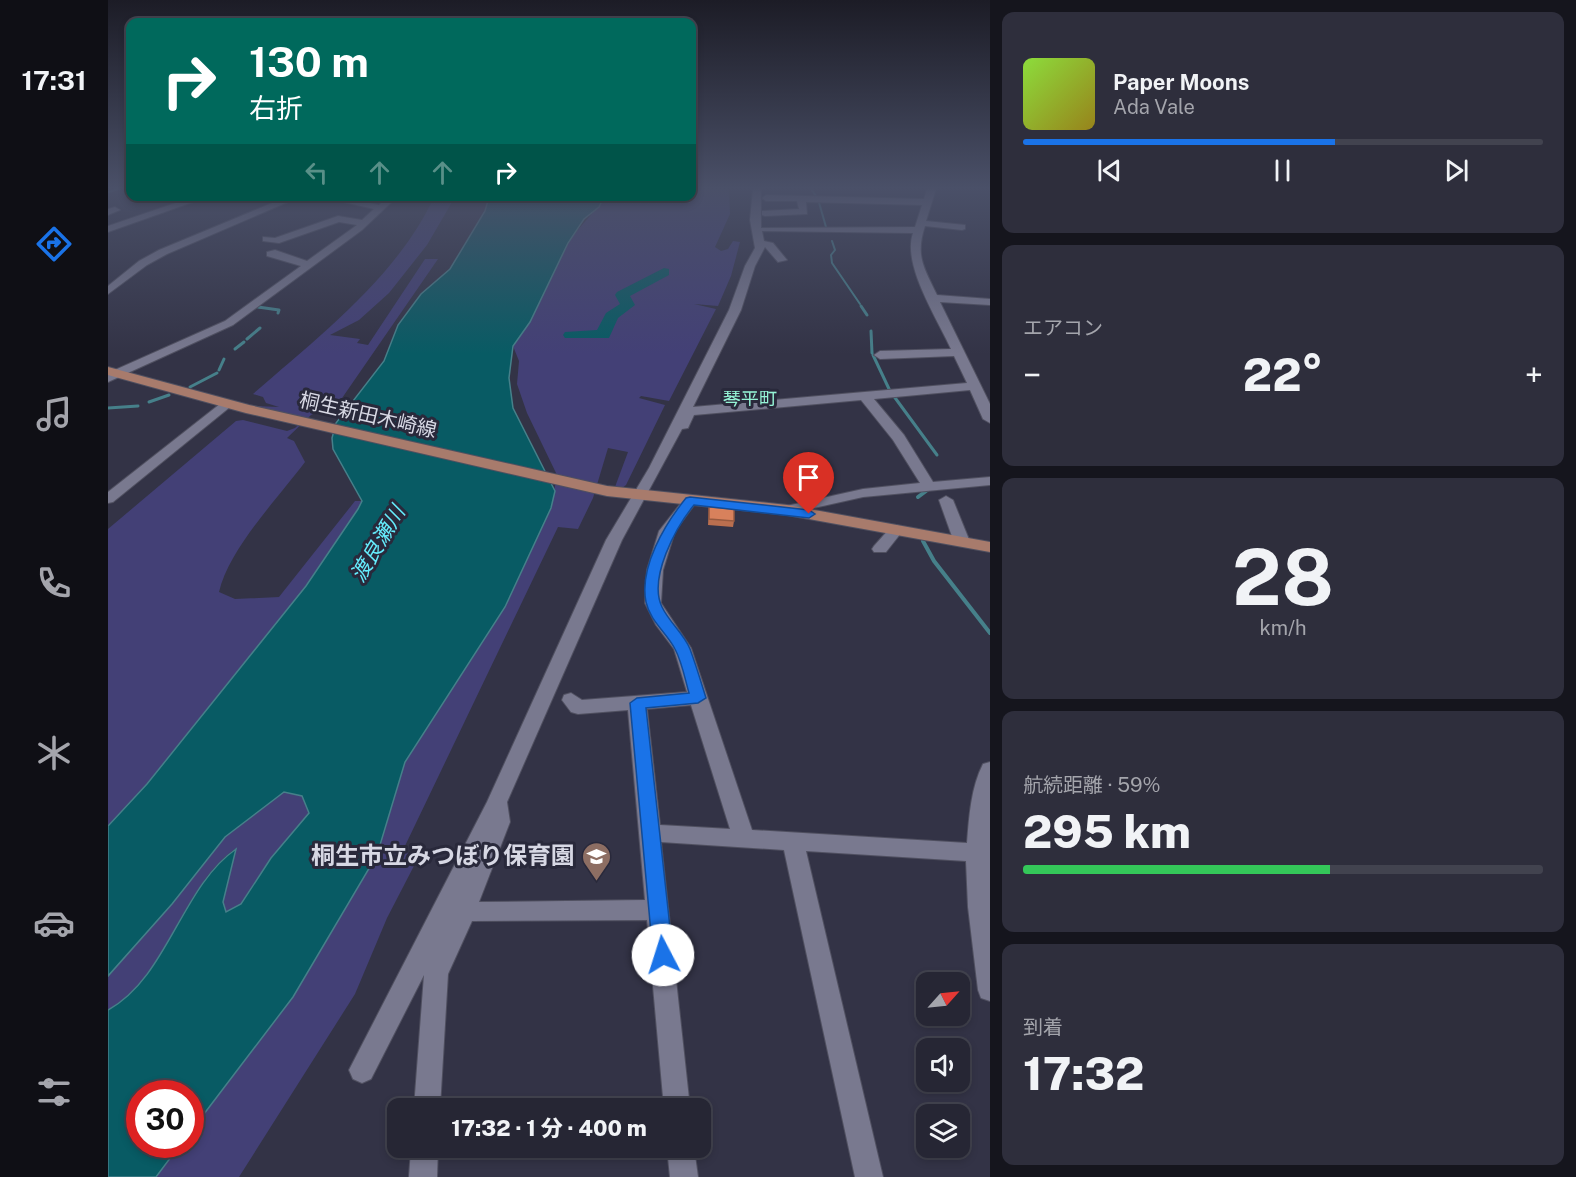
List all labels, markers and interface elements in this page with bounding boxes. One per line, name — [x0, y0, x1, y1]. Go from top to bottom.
text: 130 m — [249, 37, 369, 86]
icon: right — [150, 42, 228, 120]
text: 17:31 — [21, 64, 87, 96]
text: Paper Moons — [1113, 69, 1249, 95]
text: 右折 — [249, 92, 303, 124]
text: Ada Vale — [1113, 95, 1195, 119]
icon: previous — [1093, 154, 1126, 187]
icon: pause — [1266, 154, 1299, 187]
icon: next — [1440, 154, 1473, 187]
icon: left — [300, 156, 333, 189]
icon: ahead — [363, 156, 396, 189]
icon: ahead — [426, 156, 459, 189]
icon: right — [489, 156, 522, 189]
icon: directions — [33, 223, 75, 265]
text: エアコン — [1023, 316, 1103, 340]
text: 22° — [1243, 348, 1323, 401]
text: − — [1023, 356, 1041, 394]
text: + — [1525, 356, 1543, 394]
street label: 桐生新田木崎線 — [297, 388, 439, 442]
district label: 琴平町 — [723, 388, 777, 409]
icon: music — [33, 393, 75, 435]
pin — [783, 452, 834, 514]
icon: arrive — [792, 461, 825, 494]
water label: 渡良瀬川 — [345, 500, 411, 586]
text: 28 — [1232, 531, 1334, 623]
icon: phone — [33, 562, 75, 604]
text: km/h — [1259, 616, 1307, 640]
icon: climate — [33, 732, 75, 774]
text: 航続距離 · 59% — [1023, 773, 1161, 797]
text: 295 km — [1023, 805, 1191, 858]
school or university icon: 桐生市立みつぼり保育園 — [580, 840, 612, 882]
place label: 桐生市立みつぼり保育園 — [311, 841, 575, 869]
icon: car — [33, 902, 75, 944]
position arrow — [631, 923, 695, 987]
north arrow — [916, 972, 970, 1026]
map controls — [916, 972, 970, 1158]
text: 到着 — [1023, 1015, 1063, 1039]
button: sound — [916, 1038, 970, 1092]
text: 17:32 — [1023, 1047, 1144, 1100]
icon: filters — [33, 1071, 75, 1113]
speed limit sign: 30 — [126, 1080, 204, 1158]
button: layers — [916, 1104, 970, 1158]
text: 17:32 · 1 分 · 400 m — [451, 1115, 647, 1141]

